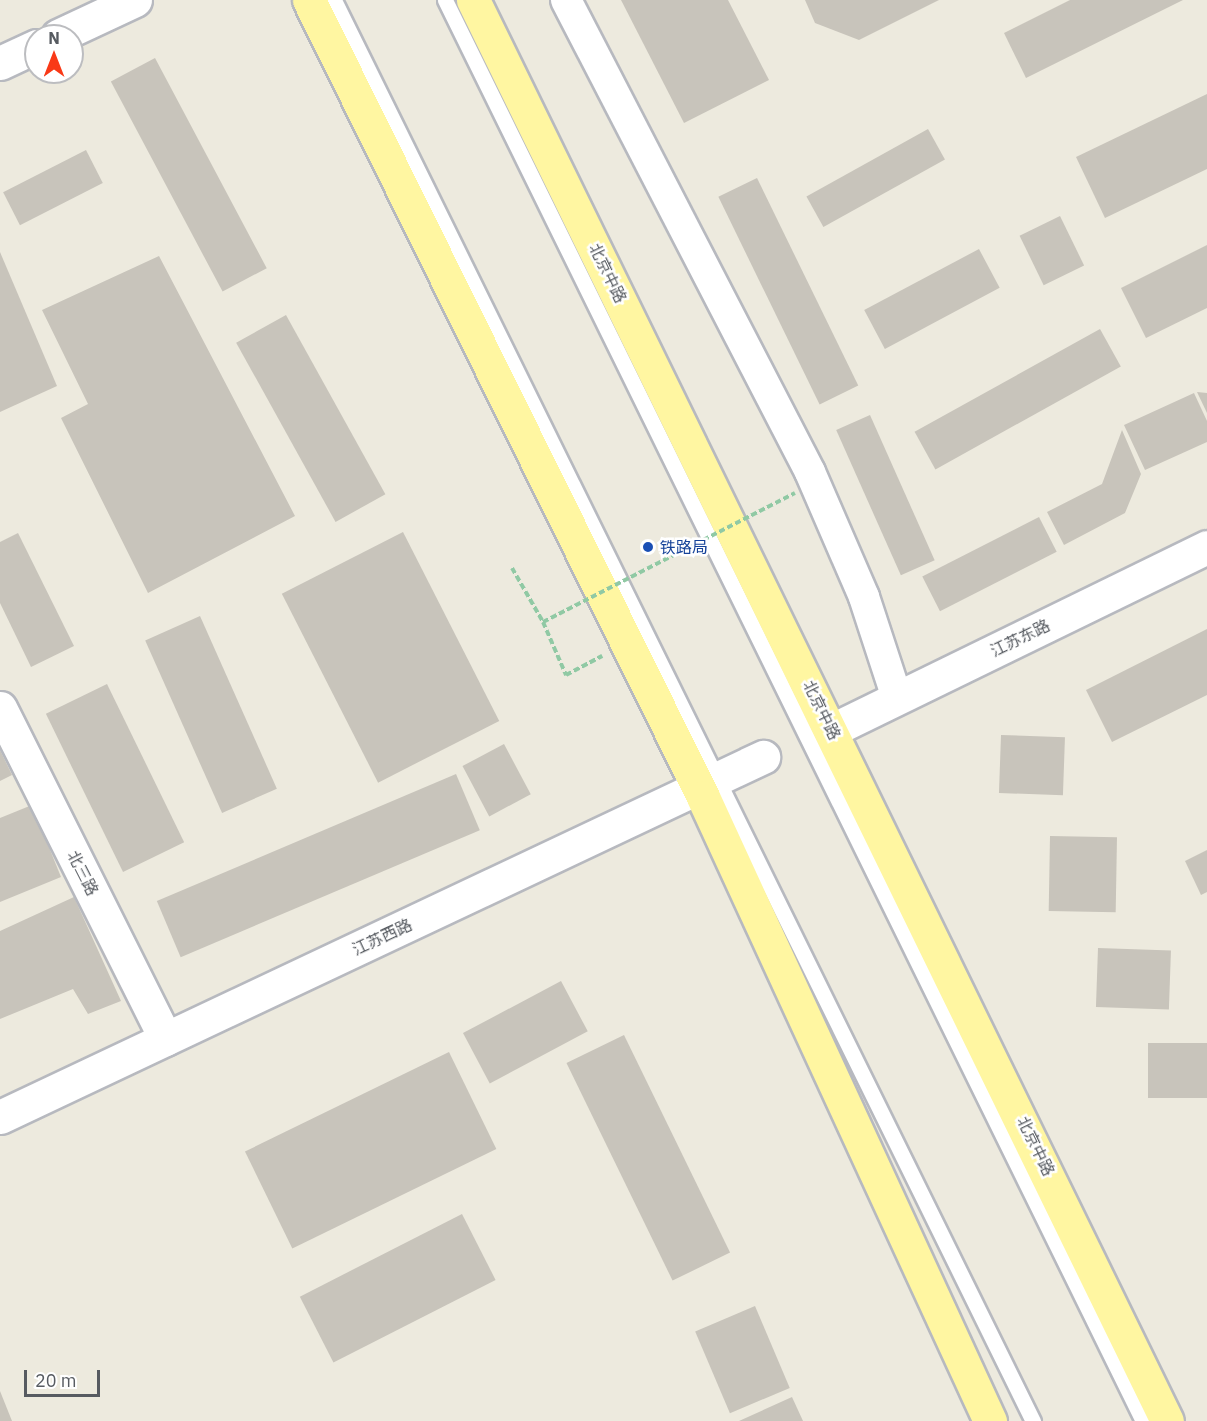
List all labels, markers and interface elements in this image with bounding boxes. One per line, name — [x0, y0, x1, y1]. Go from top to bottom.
north arrow — [24, 24, 84, 84]
text: N — [48, 28, 60, 48]
street label: 北京中路 — [585, 240, 631, 306]
place label: 铁路局 — [660, 537, 708, 557]
marker: 铁路局 — [641, 540, 655, 554]
street label: 江苏东路 — [987, 615, 1053, 661]
street label: 北京中路 — [799, 677, 845, 743]
street label: 北三路 — [64, 847, 102, 899]
street label: 江苏西路 — [349, 915, 415, 959]
street label: 北京中路 — [1013, 1113, 1059, 1179]
scale bar — [27, 1358, 104, 1396]
text: 20 m — [35, 1369, 77, 1392]

